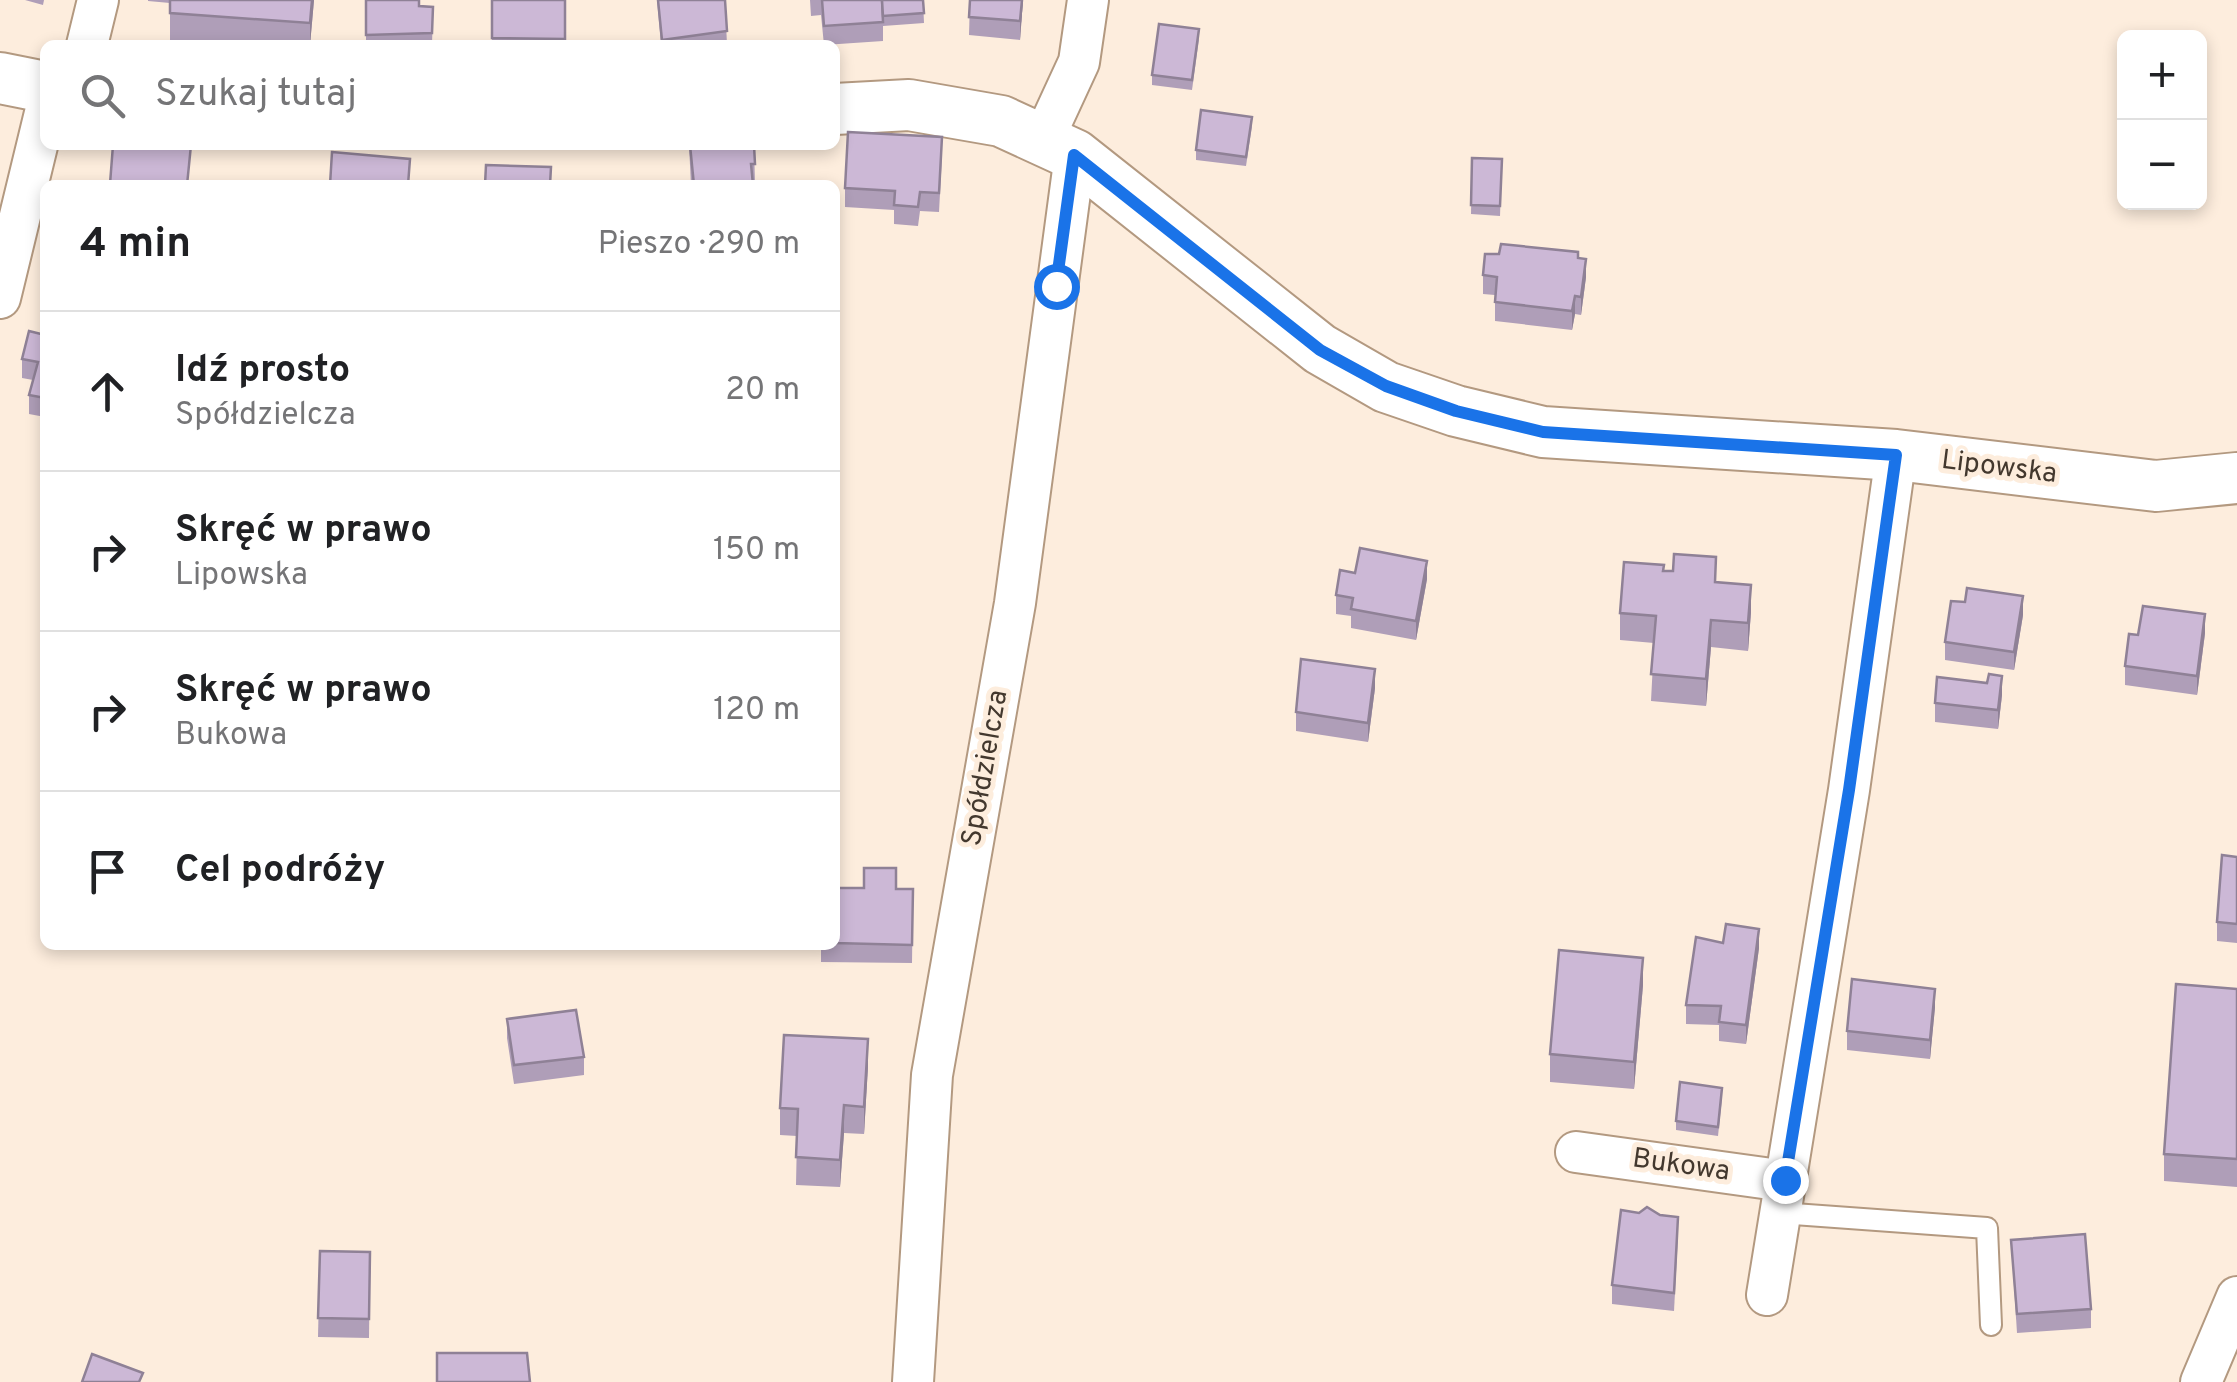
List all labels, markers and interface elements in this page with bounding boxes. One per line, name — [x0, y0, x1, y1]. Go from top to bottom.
map controls — [2117, 30, 2207, 210]
button: + — [2117, 30, 2207, 120]
search box — [40, 40, 840, 150]
icon: search — [75, 68, 130, 123]
text: Szukaj tutaj — [155, 71, 357, 120]
button: − — [2117, 120, 2207, 210]
text: 4 min — [80, 219, 191, 272]
text: Pieszo · 290 m — [598, 225, 800, 265]
route start — [1034, 264, 1080, 310]
text: Idź prosto — [175, 347, 350, 396]
icon: ahead — [80, 364, 135, 419]
text: 20 m — [725, 371, 800, 411]
text: Spółdzielcza — [175, 396, 356, 436]
street label: Lipowska — [1939, 443, 2059, 493]
text: Skręć w prawo — [175, 507, 432, 556]
icon: right — [80, 524, 135, 579]
text: 150 m — [713, 531, 800, 571]
text: Lipowska — [175, 556, 308, 596]
text: Skręć w prawo — [175, 667, 432, 716]
icon: right — [80, 684, 135, 739]
street label: Spółdzielcza — [955, 687, 1017, 849]
text: 120 m — [713, 691, 800, 731]
text: Bukowa — [175, 716, 287, 756]
icon: arrive — [80, 844, 135, 899]
text: Cel podróży — [175, 847, 385, 896]
street label: Bukowa — [1630, 1141, 1732, 1191]
route end — [1763, 1158, 1809, 1204]

